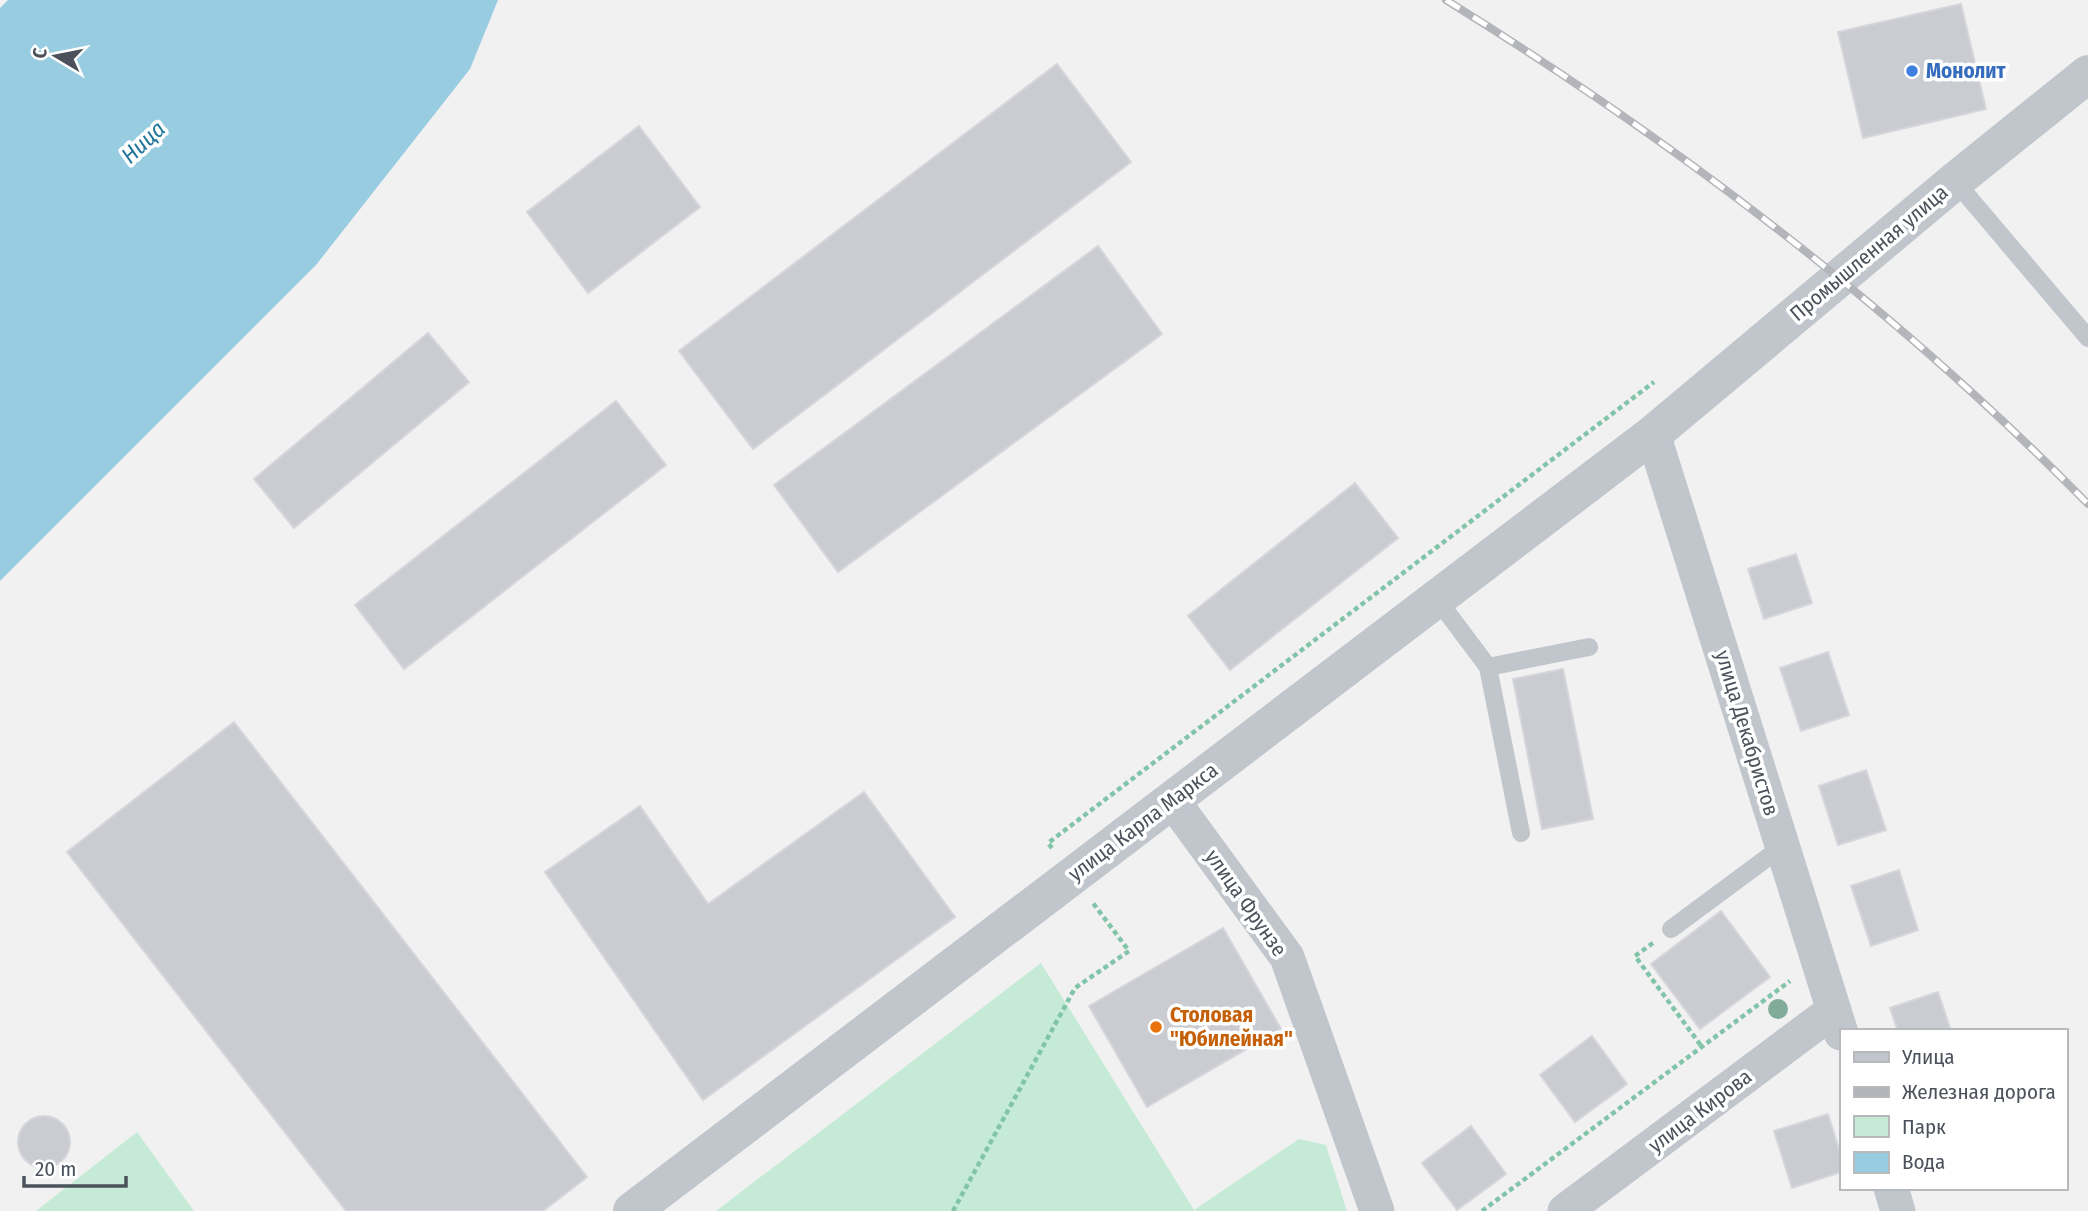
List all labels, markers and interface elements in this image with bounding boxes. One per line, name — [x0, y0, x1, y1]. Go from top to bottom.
north arrow — [21, 21, 91, 91]
text: С — [28, 46, 52, 60]
place label: Монолит — [1926, 58, 2007, 84]
marker: Монолит — [1904, 63, 1920, 79]
water label: Ница — [115, 115, 171, 169]
street label: Промышленная улица — [1785, 179, 1953, 327]
street label: улица Декабристов — [1710, 647, 1784, 819]
street label: улица Карла Маркса — [1063, 757, 1223, 887]
street label: улица Фрунзе — [1200, 845, 1292, 961]
place label: Столовая "Юбилейная" — [1170, 1002, 1293, 1052]
marker: Столовая "Юбилейная" — [1148, 1019, 1164, 1035]
legend — [1840, 1029, 2067, 1190]
text: Улица — [1901, 1044, 1955, 1070]
street label: улица Кирова — [1643, 1064, 1757, 1158]
text: Железная дорога — [1902, 1079, 2056, 1105]
text: Парк — [1902, 1114, 1946, 1140]
scale bar — [24, 1144, 126, 1188]
text: Вода — [1902, 1149, 1945, 1175]
text: 20 m — [35, 1156, 76, 1182]

